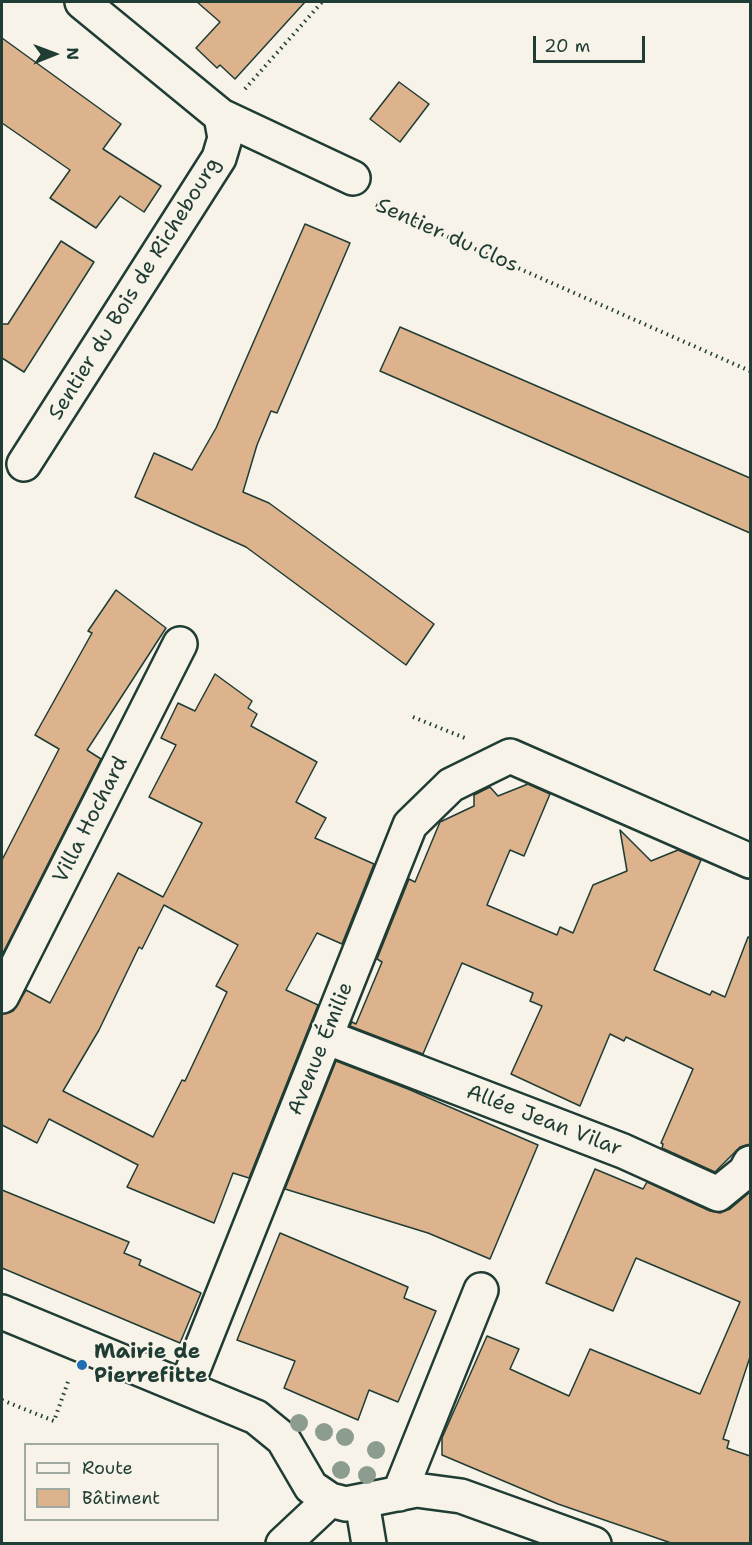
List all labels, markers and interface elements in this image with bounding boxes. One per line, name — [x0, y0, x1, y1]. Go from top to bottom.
north arrow — [24, 24, 84, 84]
scale bar — [536, 24, 648, 62]
text: 20 m — [544, 34, 590, 58]
text: N — [62, 47, 83, 60]
street label: Sentier du Bois de Richebourg — [44, 153, 226, 425]
street label: Sentier du Clos — [372, 193, 522, 279]
street label: Villa Hochard — [48, 752, 134, 888]
street label: Avenue Émilie — [283, 979, 359, 1119]
street label: Allée Jean Vilar — [463, 1080, 625, 1162]
place label: Mairie de Pierrefitte — [94, 1340, 208, 1390]
marker: Mairie de Pierrefitte — [75, 1358, 89, 1372]
legend — [24, 1443, 219, 1521]
text: Route — [82, 1456, 133, 1480]
text: Bâtiment — [82, 1486, 160, 1510]

